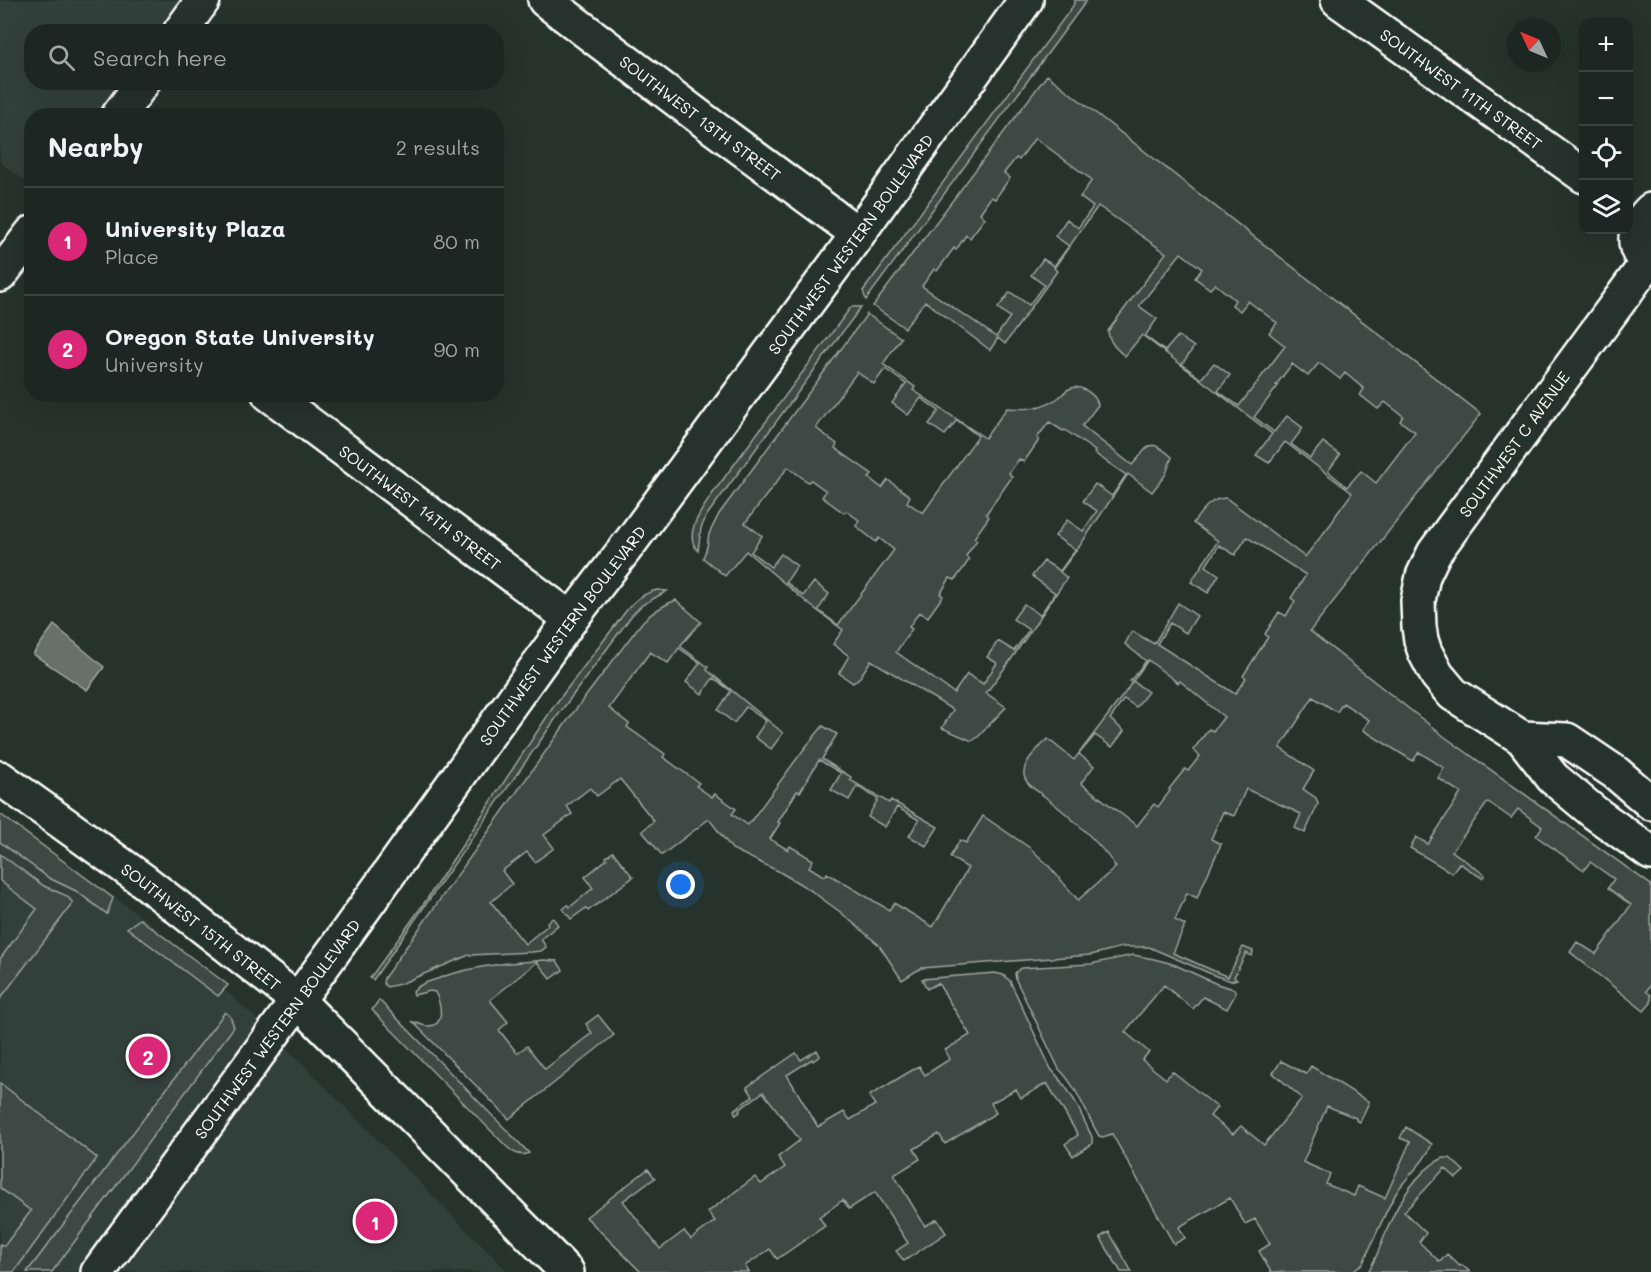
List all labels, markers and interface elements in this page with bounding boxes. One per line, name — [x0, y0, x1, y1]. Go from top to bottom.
north arrow — [1507, 18, 1561, 72]
map controls — [1579, 18, 1633, 234]
button: + — [1579, 18, 1633, 72]
street label: SOUTHWEST 11TH STREET — [1377, 23, 1547, 154]
search box — [24, 24, 504, 90]
icon: search — [45, 41, 78, 74]
text: Search here — [93, 43, 227, 72]
street label: SOUTHWEST 13TH STREET — [616, 50, 786, 185]
button: − — [1579, 72, 1633, 126]
button: locate — [1579, 126, 1633, 180]
street label: SOUTHWEST WESTERN BOULEVARD — [763, 129, 937, 358]
text: Nearby — [48, 130, 143, 164]
text: 2 results — [396, 134, 480, 160]
button: layers — [1579, 180, 1633, 234]
text: University Plaza — [105, 214, 286, 243]
text: 1 — [63, 228, 72, 254]
text: 80 m — [433, 228, 480, 254]
text: Place — [105, 243, 159, 269]
text: Oregon State University — [105, 322, 375, 351]
text: 2 — [62, 336, 73, 362]
text: 90 m — [434, 336, 480, 362]
text: University — [105, 351, 204, 377]
street label: SOUTHWEST C AVENUE — [1454, 367, 1574, 521]
street label: SOUTHWEST 14TH STREET — [335, 440, 506, 574]
street label: SOUTHWEST WESTERN BOULEVARD — [474, 521, 650, 749]
street label: SOUTHWEST 15TH STREET — [117, 858, 286, 994]
your location — [666, 870, 695, 899]
street label: SOUTHWEST WESTERN BOULEVARD — [189, 914, 364, 1143]
pin: 2 — [128, 1034, 168, 1078]
pin: 1 — [356, 1198, 394, 1244]

